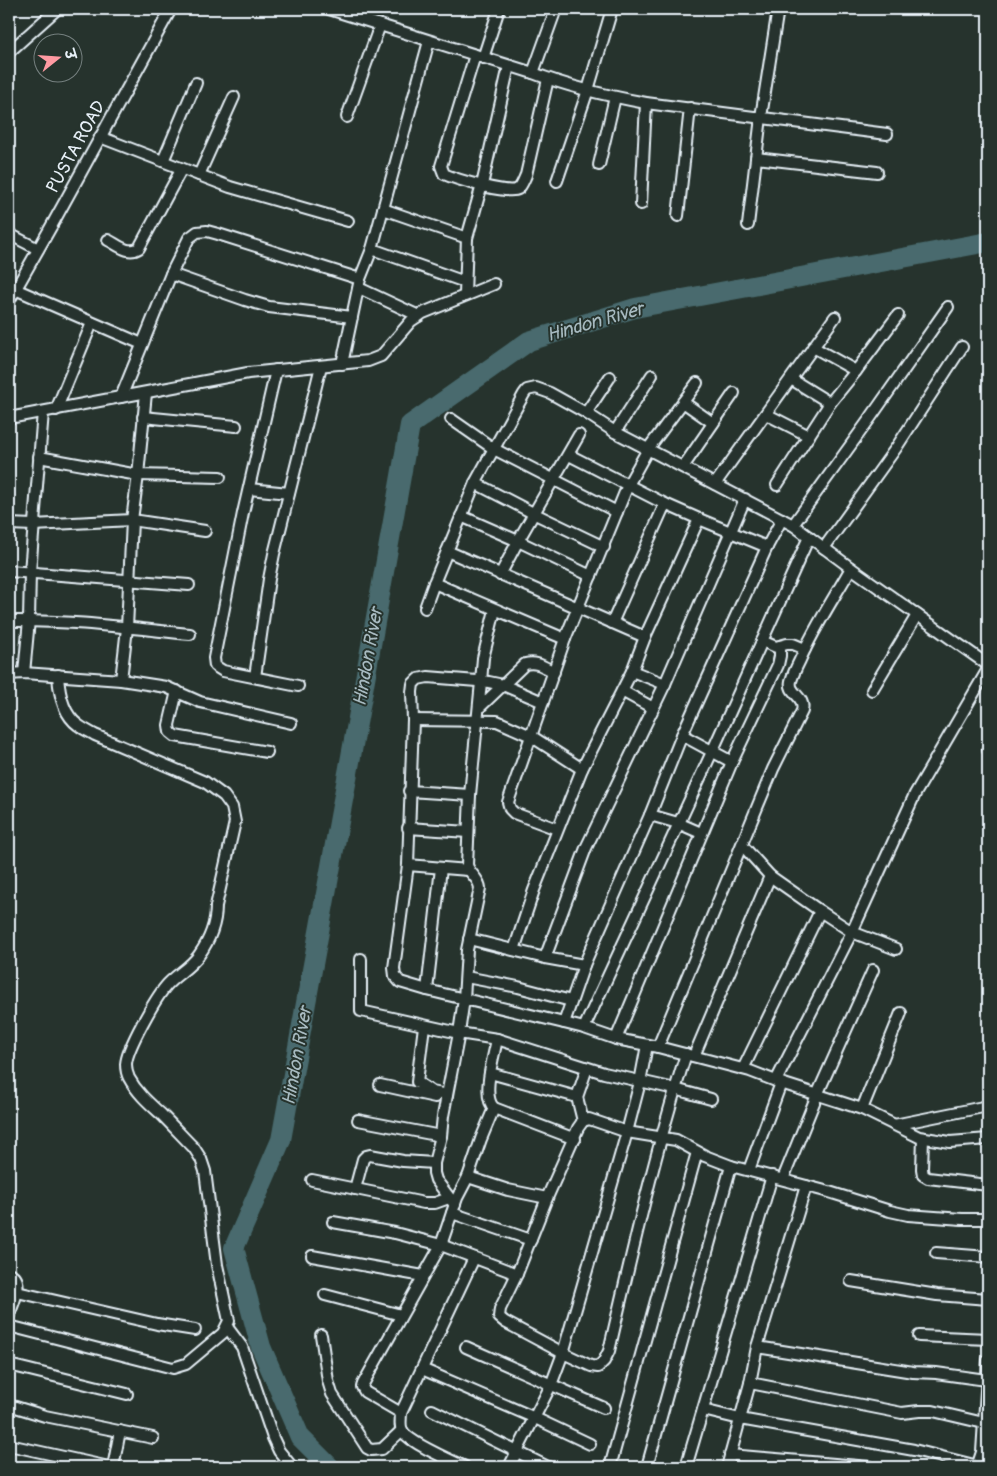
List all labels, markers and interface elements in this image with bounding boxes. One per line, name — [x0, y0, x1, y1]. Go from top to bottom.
north arrow — [32, 32, 82, 82]
text: उ — [60, 45, 80, 63]
street label: PUSTA ROAD — [41, 97, 111, 197]
water label: Hindon River — [544, 296, 648, 347]
water label: Hindon River — [348, 604, 389, 708]
water label: Hindon River — [277, 1003, 318, 1107]

